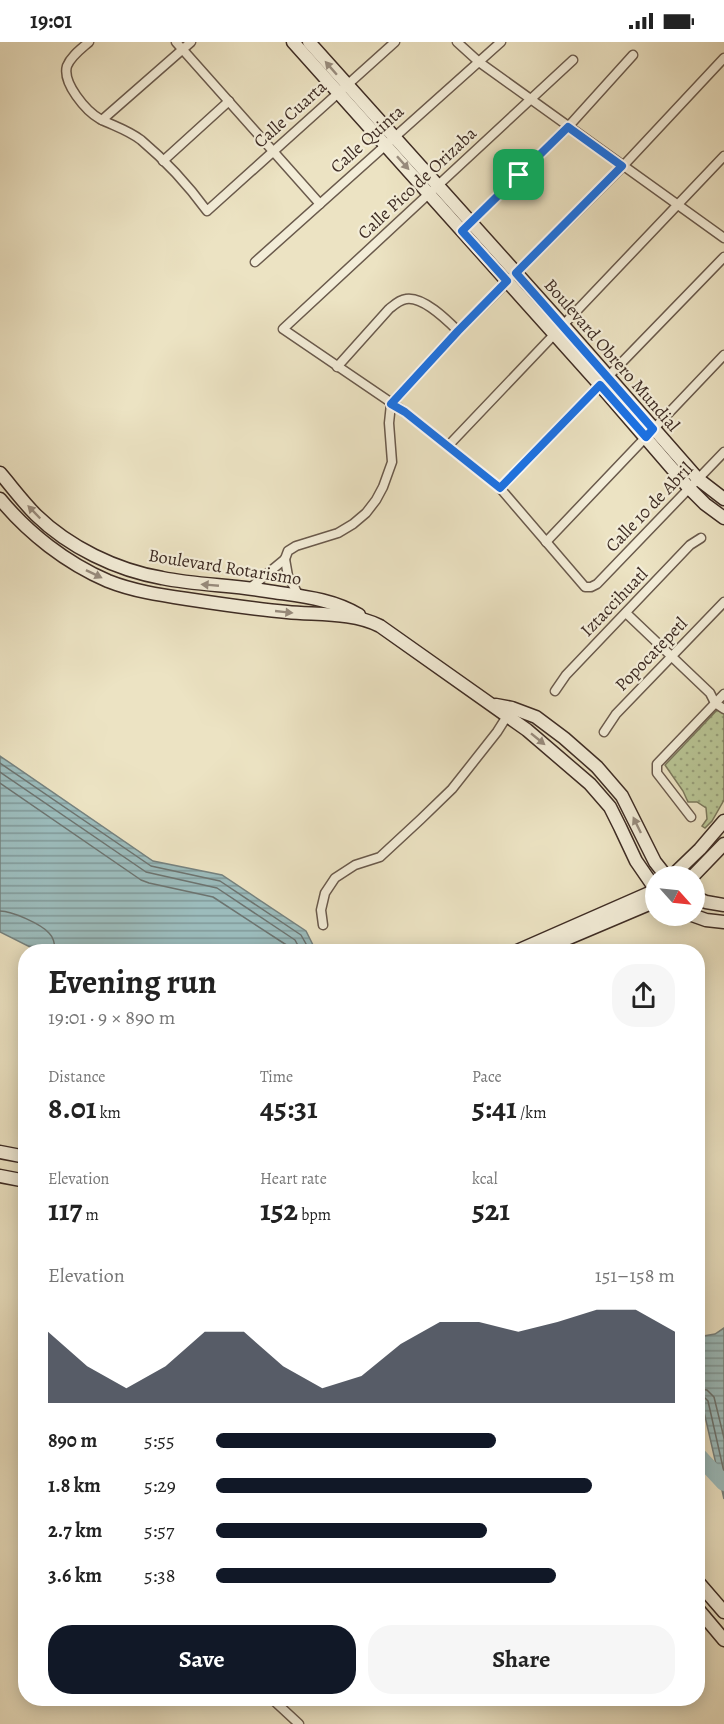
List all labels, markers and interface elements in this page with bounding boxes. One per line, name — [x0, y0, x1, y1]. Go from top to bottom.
text: 19:01 — [30, 6, 72, 36]
one-way arrow — [325, 60, 338, 76]
street label: Calle Cuarta — [248, 74, 332, 153]
street label: Calle Quinta — [325, 99, 410, 179]
street label: Calle Pico de Orizaba — [352, 121, 482, 245]
pin — [493, 149, 544, 200]
one-way arrow — [396, 156, 410, 171]
icon: arrive — [502, 158, 535, 191]
street label: Boulevard Obrero Mundial — [539, 273, 686, 437]
street label: Calle 10 de Abril — [600, 456, 698, 557]
one-way arrow — [27, 504, 41, 519]
street label: Boulevard Rotarismo — [147, 543, 303, 591]
street label: Iztaccihuatl — [575, 562, 653, 642]
one-way arrow — [85, 570, 102, 579]
one-way arrow — [201, 580, 220, 590]
one-way arrow — [275, 607, 294, 617]
street label: Popocatepetl — [610, 611, 693, 696]
one-way arrow — [531, 733, 546, 745]
one-way arrow — [633, 817, 642, 834]
north arrow — [645, 866, 705, 926]
map controls — [645, 866, 705, 926]
text: Evening run — [48, 959, 217, 1004]
button: share — [612, 964, 675, 1027]
text: 19:01 · 9 × 890 m — [48, 1004, 175, 1031]
text: Distance — [48, 1066, 105, 1088]
text: Time — [260, 1066, 293, 1088]
text: Pace — [472, 1066, 502, 1088]
text: 8.01 — [48, 1088, 96, 1128]
text: 45:31 — [260, 1088, 318, 1128]
text: 5:41 — [472, 1088, 517, 1128]
text: km — [96, 1102, 121, 1124]
text: /km — [517, 1102, 547, 1124]
text: Elevation — [48, 1168, 109, 1190]
text: Heart rate — [260, 1168, 327, 1190]
text: kcal — [472, 1168, 498, 1190]
text: 117 — [48, 1190, 82, 1230]
text: 152 — [260, 1190, 298, 1230]
text: 521 — [472, 1190, 510, 1230]
text: m — [82, 1204, 99, 1226]
text: bpm — [298, 1204, 331, 1226]
text: Elevation — [48, 1262, 125, 1289]
text: 151–158 m — [595, 1262, 675, 1289]
text: 890 m — [48, 1427, 97, 1454]
text: 5:55 — [144, 1427, 175, 1454]
text: 1.8 km — [48, 1472, 101, 1499]
text: 5:29 — [144, 1472, 176, 1499]
text: 2.7 km — [48, 1517, 102, 1544]
text: 5:57 — [144, 1517, 174, 1544]
text: 3.6 km — [48, 1562, 102, 1589]
text: 5:38 — [144, 1562, 175, 1589]
button: Save — [48, 1625, 356, 1694]
button: Share — [368, 1625, 675, 1694]

